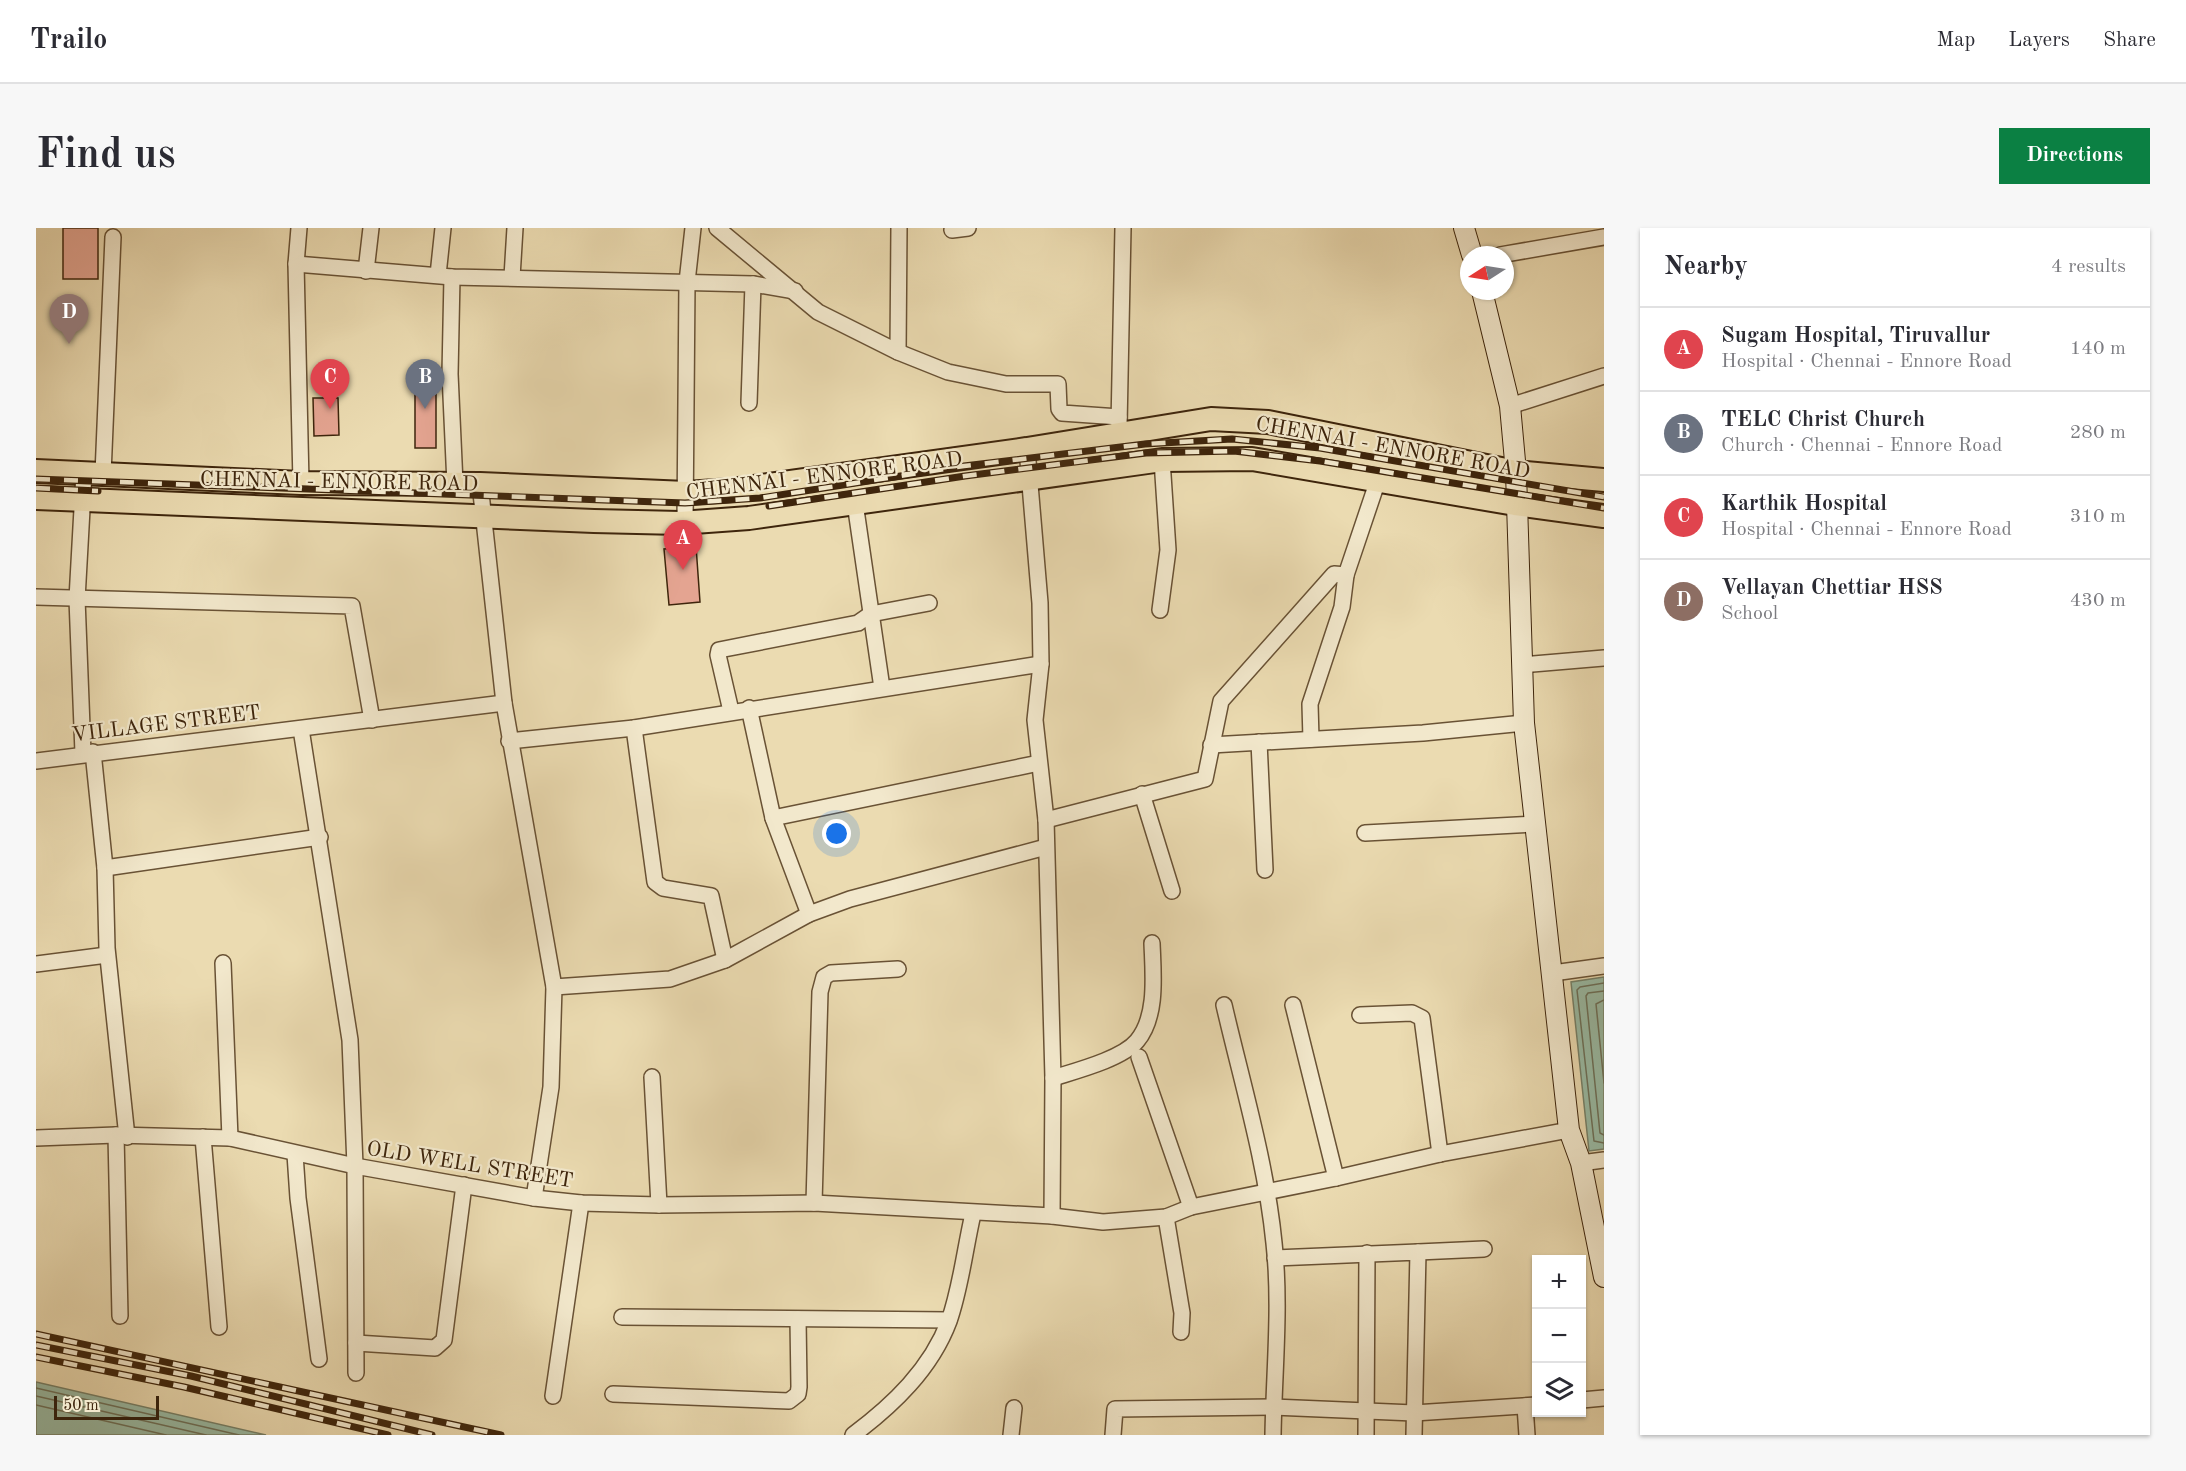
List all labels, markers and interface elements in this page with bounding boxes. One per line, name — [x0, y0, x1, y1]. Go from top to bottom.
text: Trailo — [30, 27, 107, 55]
text: Map — [1936, 30, 1975, 51]
text: Layers — [2008, 30, 2070, 51]
text: Share — [2103, 30, 2156, 51]
button: Directions — [1999, 128, 2150, 184]
text: Find us — [36, 135, 175, 177]
north arrow — [1460, 246, 1514, 300]
text: Nearby — [1664, 254, 1748, 280]
text: 4 results — [2051, 257, 2126, 277]
pin: D — [50, 294, 88, 344]
text: Sugam Hospital, Tiruvallur — [1721, 325, 1990, 347]
text: A — [1676, 339, 1691, 359]
text: 140 m — [2070, 339, 2126, 359]
text: Hospital · Chennai - Ennore Road — [1721, 352, 2012, 372]
pin: C — [310, 360, 350, 409]
pin: B — [406, 360, 444, 409]
text: TELC Christ Church — [1721, 409, 1925, 431]
street label: CHENNAI - ENNORE ROAD — [1254, 414, 1532, 483]
text: B — [1676, 423, 1691, 443]
text: 280 m — [2070, 423, 2126, 443]
text: Church · Chennai - Ennore Road — [1721, 436, 2002, 456]
street label: CHENNAI - ENNORE ROAD — [685, 449, 964, 504]
street label: CHENNAI - ENNORE ROAD — [200, 470, 478, 495]
text: Karthik Hospital — [1721, 493, 1887, 515]
text: C — [1677, 507, 1690, 527]
text: 310 m — [2070, 507, 2126, 527]
pin: A — [664, 520, 702, 570]
text: Hospital · Chennai - Ennore Road — [1721, 520, 2012, 540]
text: Vellayan Chettiar HSS — [1721, 577, 1943, 599]
text: D — [1676, 591, 1691, 611]
text: 430 m — [2070, 591, 2126, 611]
text: School — [1721, 604, 1778, 624]
street label: VILLAGE STREET — [71, 702, 262, 746]
your location — [822, 819, 851, 848]
street label: OLD WELL STREET — [365, 1139, 575, 1192]
map controls — [1532, 1255, 1586, 1417]
button: + — [1532, 1255, 1586, 1309]
button: − — [1532, 1309, 1586, 1363]
button: layers — [1532, 1363, 1586, 1417]
scale bar — [54, 1393, 159, 1420]
text: 50 m — [63, 1398, 99, 1414]

